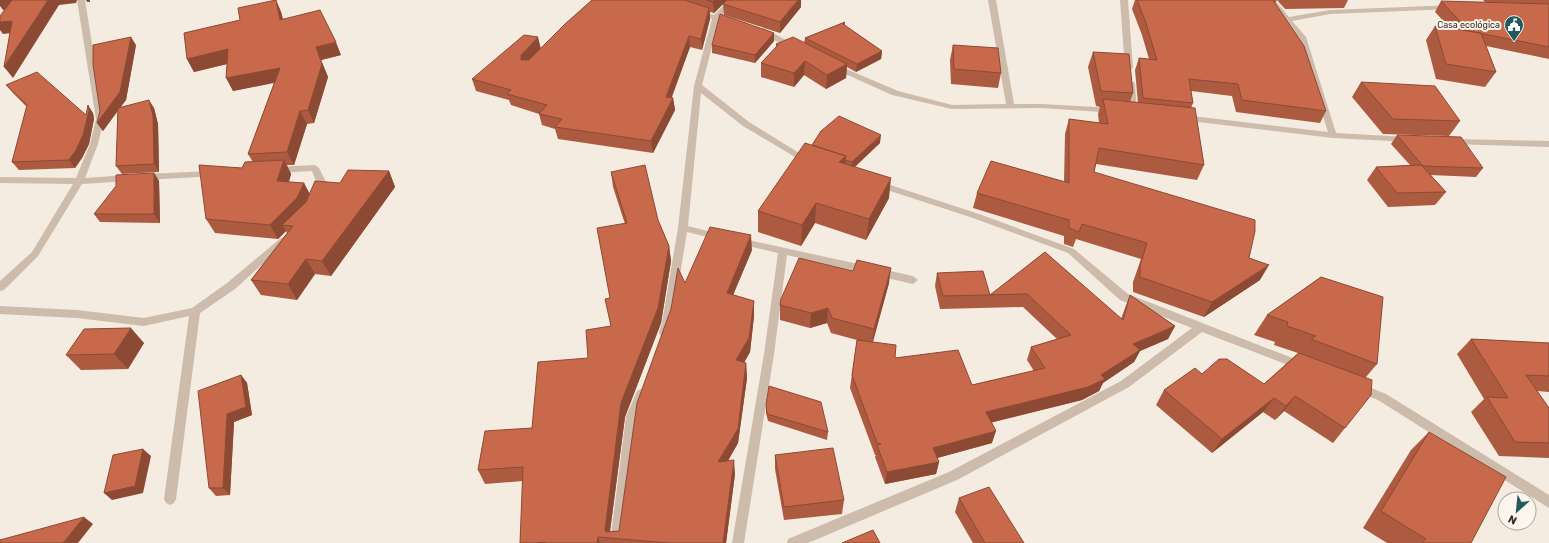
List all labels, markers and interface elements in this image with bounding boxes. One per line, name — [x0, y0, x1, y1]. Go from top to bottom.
public building icon: Casa ecológica — [1503, 14, 1525, 42]
place label: Casa ecológica — [1437, 20, 1500, 30]
north arrow — [1497, 491, 1537, 531]
text: N — [1506, 512, 1519, 527]

